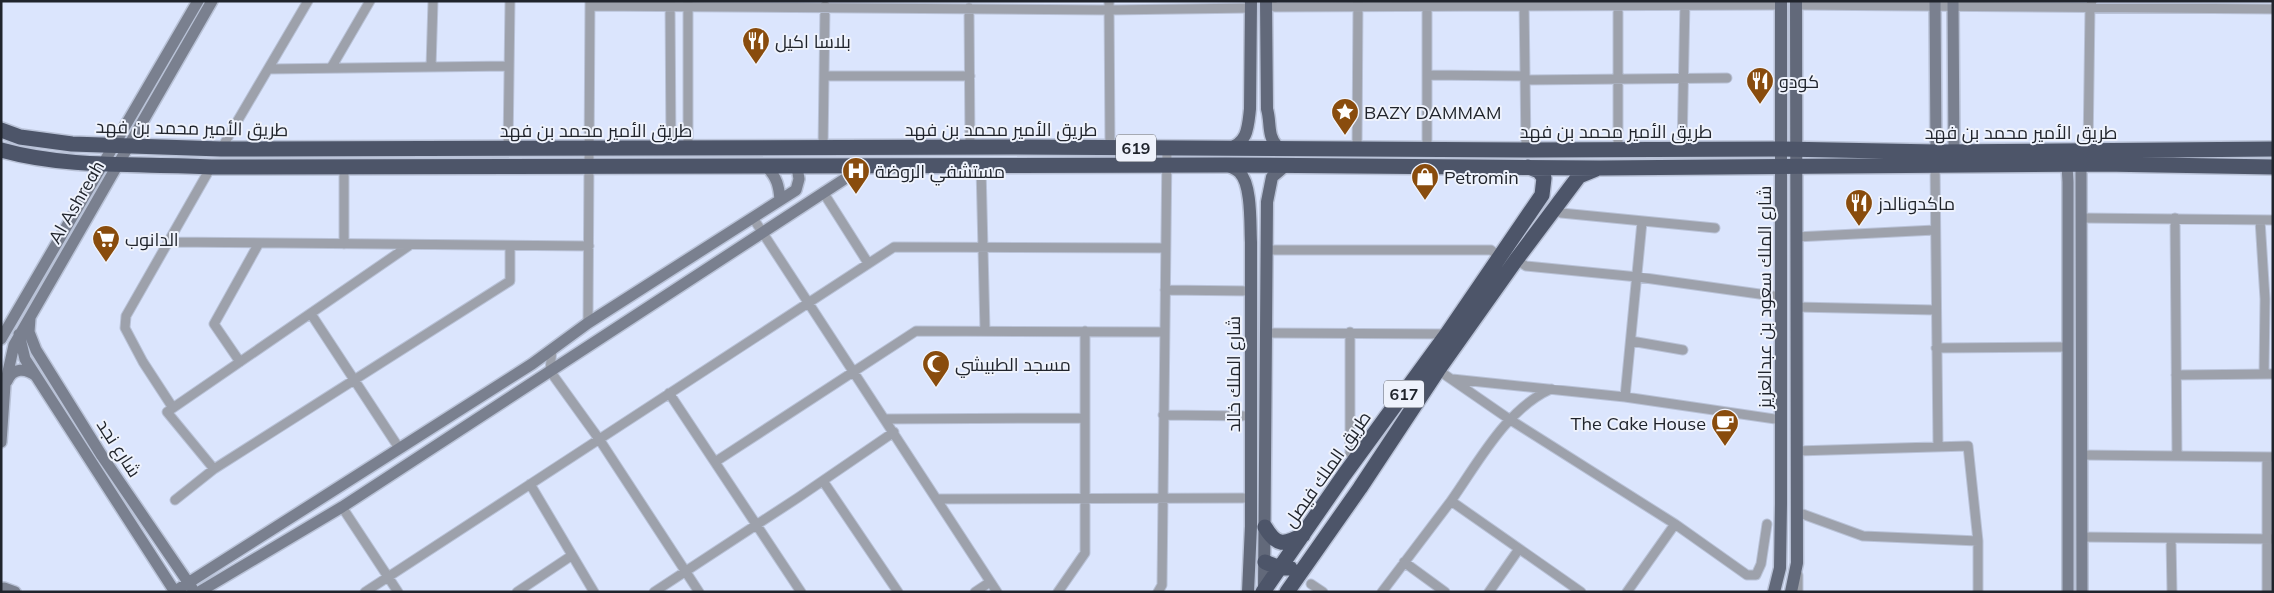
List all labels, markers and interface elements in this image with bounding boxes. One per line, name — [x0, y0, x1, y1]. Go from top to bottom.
restaurant icon: بلاسا اكيل — [741, 26, 771, 65]
place label: بلاسا اكيل — [775, 30, 851, 53]
restaurant icon: كودو — [1745, 66, 1775, 105]
place label: كودو — [1779, 70, 1819, 93]
place icon: BAZY DAMMAM — [1330, 97, 1360, 136]
place label: BAZY DAMMAM — [1364, 101, 1502, 124]
street label: طريق الأمير محمد بن فهد — [95, 115, 288, 142]
street label: طريق الأمير محمد بن فهد — [905, 118, 1097, 142]
street label: طريق الأمير محمد بن فهد — [500, 119, 692, 143]
street label: طريق الأمير محمد بن فهد — [1520, 120, 1712, 144]
street label: طريق الأمير محمد بن فهد — [1925, 121, 2117, 145]
road number: 619 — [1116, 134, 1156, 162]
street label: Al Ashreah — [43, 156, 109, 248]
hospital icon: مستشفي الروضة — [841, 156, 871, 195]
place label: مستشفي الروضة — [875, 160, 1005, 186]
shop icon: Petromin — [1410, 162, 1440, 201]
place label: Petromin — [1444, 166, 1519, 189]
street label: شارع الملك سعود بن عبدالعزيز — [1753, 186, 1777, 409]
restaurant icon: ماكدونالدز — [1844, 188, 1874, 227]
place label: ماكدونالدز — [1877, 192, 1955, 215]
supermarket icon: الدانوب — [91, 224, 121, 263]
place label: الدانوب — [125, 228, 179, 251]
street label: شارع الملك خالد — [1222, 316, 1246, 432]
mosque icon: مسجد الطبيشي — [921, 349, 951, 388]
place label: مسجد الطبيشي — [955, 353, 1071, 378]
road number: 617 — [1384, 380, 1424, 408]
street label: طريق الملك فيصل — [1278, 406, 1376, 532]
cafe icon: The Cake House — [1710, 408, 1740, 447]
place label: The Cake House — [1571, 412, 1706, 435]
street label: شارع نجد — [91, 415, 146, 482]

